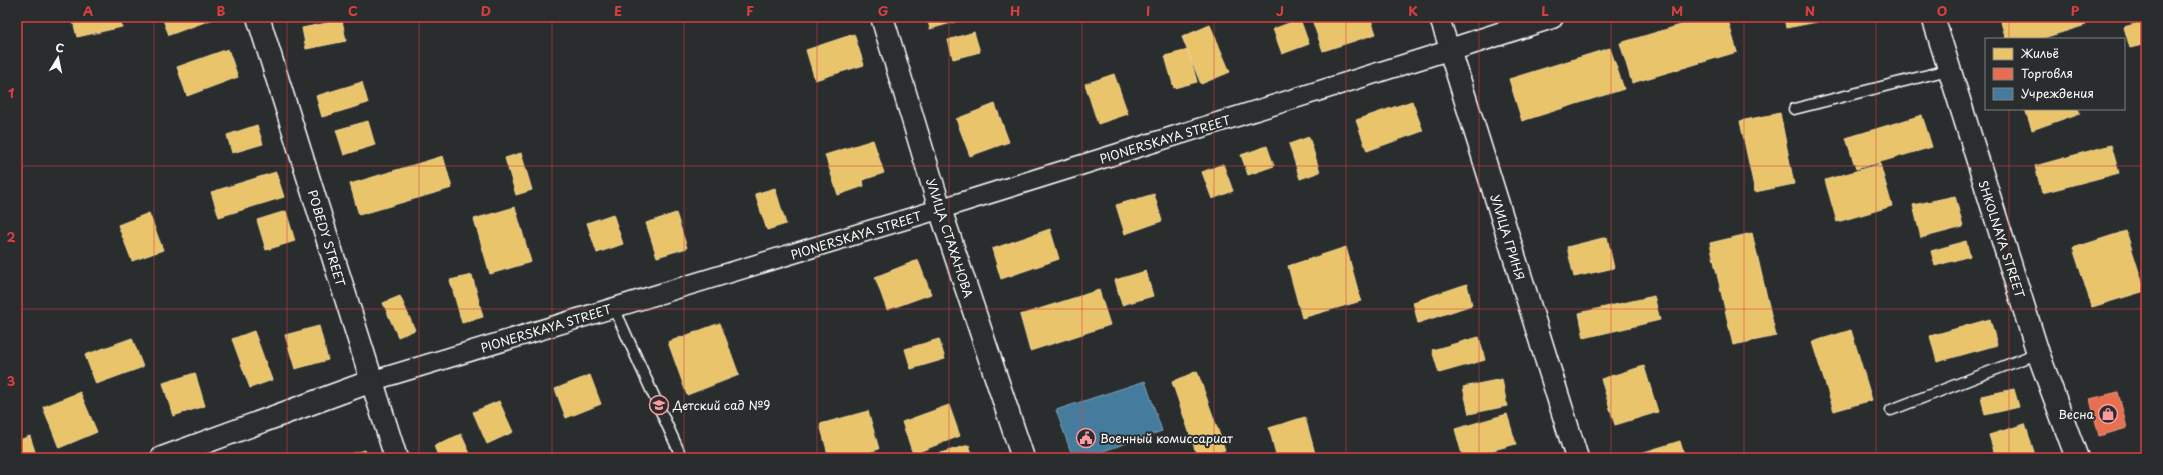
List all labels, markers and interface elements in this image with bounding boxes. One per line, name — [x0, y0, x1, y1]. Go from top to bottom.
text: A — [83, 1, 93, 20]
text: B — [217, 1, 226, 20]
text: C — [348, 1, 358, 20]
text: D — [481, 1, 491, 20]
text: E — [614, 1, 622, 20]
text: F — [746, 1, 754, 20]
text: G — [878, 1, 888, 20]
text: H — [1010, 1, 1020, 20]
text: I — [1146, 1, 1150, 20]
text: J — [1276, 1, 1284, 20]
text: K — [1408, 1, 1418, 20]
text: L — [1541, 1, 1549, 20]
text: M — [1671, 1, 1683, 20]
text: N — [1805, 1, 1815, 20]
text: O — [1937, 1, 1947, 20]
text: P — [2071, 1, 2080, 20]
north arrow — [38, 38, 78, 78]
legend — [1985, 38, 2125, 110]
text: С — [54, 39, 65, 57]
text: Жильё — [2020, 44, 2059, 62]
text: Торговля — [2021, 64, 2073, 82]
text: 1 — [8, 83, 14, 102]
text: Учреждения — [2021, 84, 2094, 102]
street label: PIONERSKAYA STREET — [1097, 110, 1233, 167]
street label: УЛИЦА СТАХАНОВА — [922, 176, 978, 300]
street label: SHKOLNAYA STREET — [1975, 178, 2030, 301]
street label: POBEDY STREET — [304, 187, 351, 289]
street label: УЛИЦА ГРИНЯ — [1486, 192, 1530, 282]
street label: PIONERSKAYA STREET — [788, 206, 924, 263]
text: 2 — [6, 227, 16, 246]
street label: PIONERSKAYA STREET — [478, 299, 614, 356]
text: 3 — [7, 371, 16, 390]
school or university icon: Детский сад №9 — [648, 394, 670, 416]
place label: Детский сад №9 — [672, 396, 770, 414]
shop icon: Весна — [2097, 403, 2119, 425]
place label: Весна — [2058, 405, 2095, 423]
public building icon: Военный комиссариат — [1075, 427, 1097, 449]
place label: Военный комиссариат — [1100, 429, 1233, 447]

